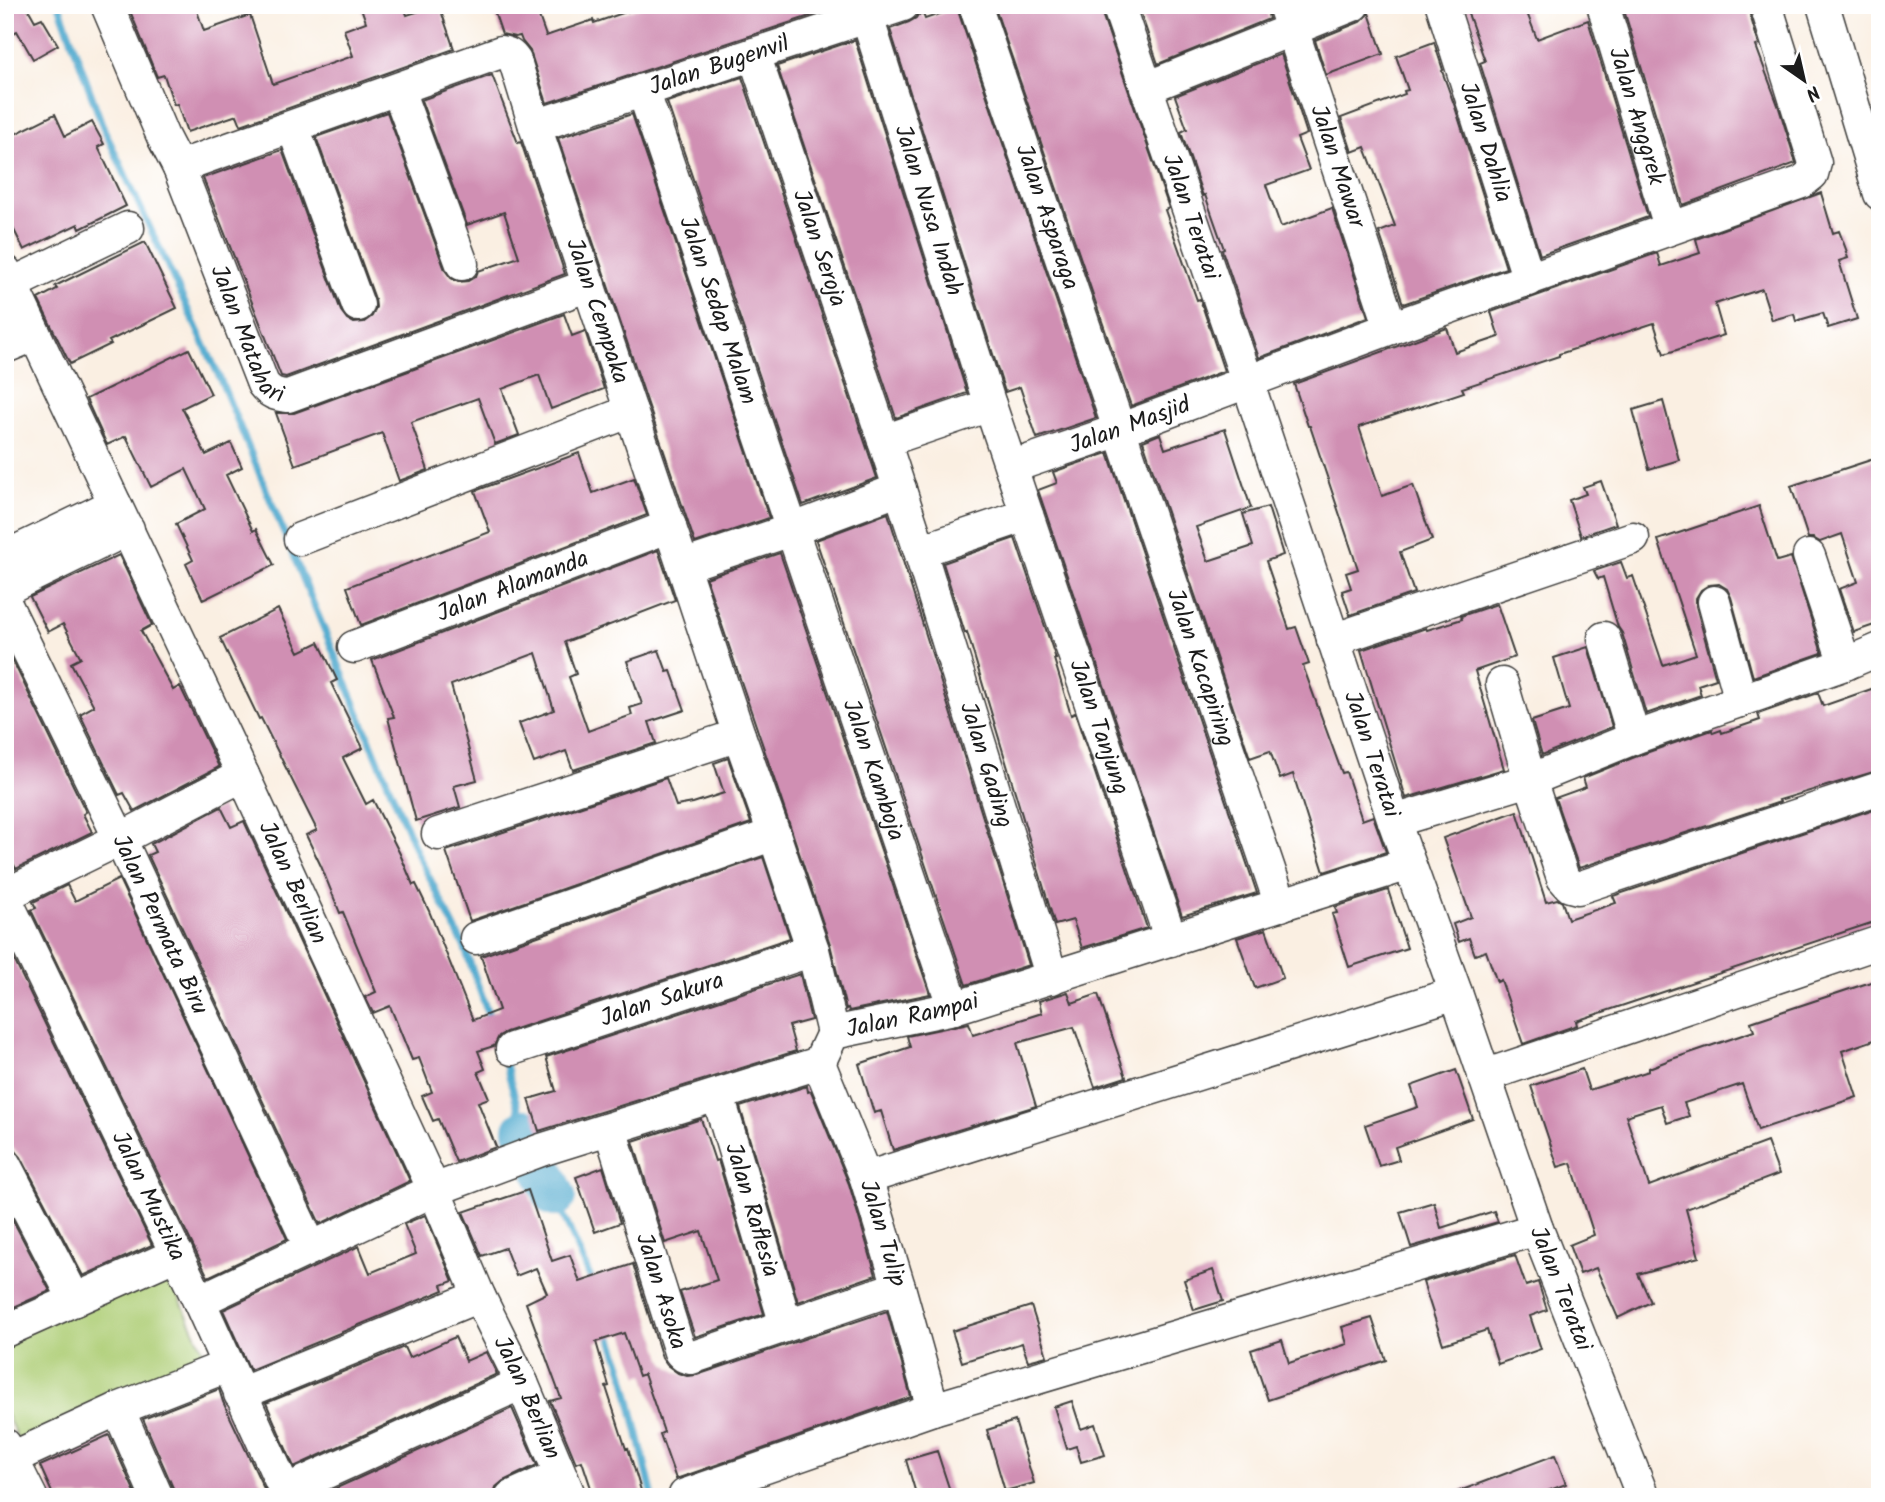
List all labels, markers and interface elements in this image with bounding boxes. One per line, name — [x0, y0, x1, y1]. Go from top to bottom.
street label: Jalan Bugenvil — [644, 24, 795, 107]
street label: Jalan Anggrek — [1597, 42, 1676, 191]
north arrow — [1770, 46, 1840, 116]
street label: Jalan Dahlia — [1448, 77, 1523, 208]
text: N — [1799, 77, 1826, 108]
street label: Jalan Mawar — [1299, 100, 1377, 235]
street label: Jalan Nusa Indah — [883, 120, 974, 301]
street label: Jalan Asparaga — [1004, 139, 1090, 295]
street label: Jalan Teratai — [1151, 148, 1231, 286]
street label: Jalan Seroja — [781, 184, 857, 312]
street label: Jalan Sedap Malam — [668, 211, 768, 410]
street label: Jalan Cempaka — [555, 233, 640, 389]
street label: Jalan Matahari — [199, 259, 288, 415]
street label: Jalan Masjid — [1064, 385, 1197, 465]
street label: Jalan Alamanda — [431, 539, 595, 633]
street label: Jalan Kacapiring — [1155, 584, 1245, 752]
street label: Jalan Tanjung — [1058, 654, 1140, 800]
street label: Jalan Teratai — [1332, 686, 1411, 824]
street label: Jalan Kamboja — [831, 694, 916, 846]
street label: Jalan Gading — [948, 697, 1024, 833]
street label: Jalan Berlian — [247, 815, 338, 951]
street label: Jalan Permata Biru — [101, 828, 219, 1022]
street label: Jalan Sakura — [595, 961, 729, 1038]
street label: Jalan Rampai — [843, 981, 985, 1049]
street label: Jalan Mustika — [101, 1125, 197, 1268]
street label: Jalan Raflesia — [713, 1138, 790, 1282]
street label: Jalan Tulip — [848, 1175, 917, 1292]
street label: Jalan Teratai — [1518, 1221, 1603, 1358]
street label: Jalan Asoka — [624, 1228, 698, 1354]
street label: Jalan Berlian — [482, 1329, 572, 1466]

